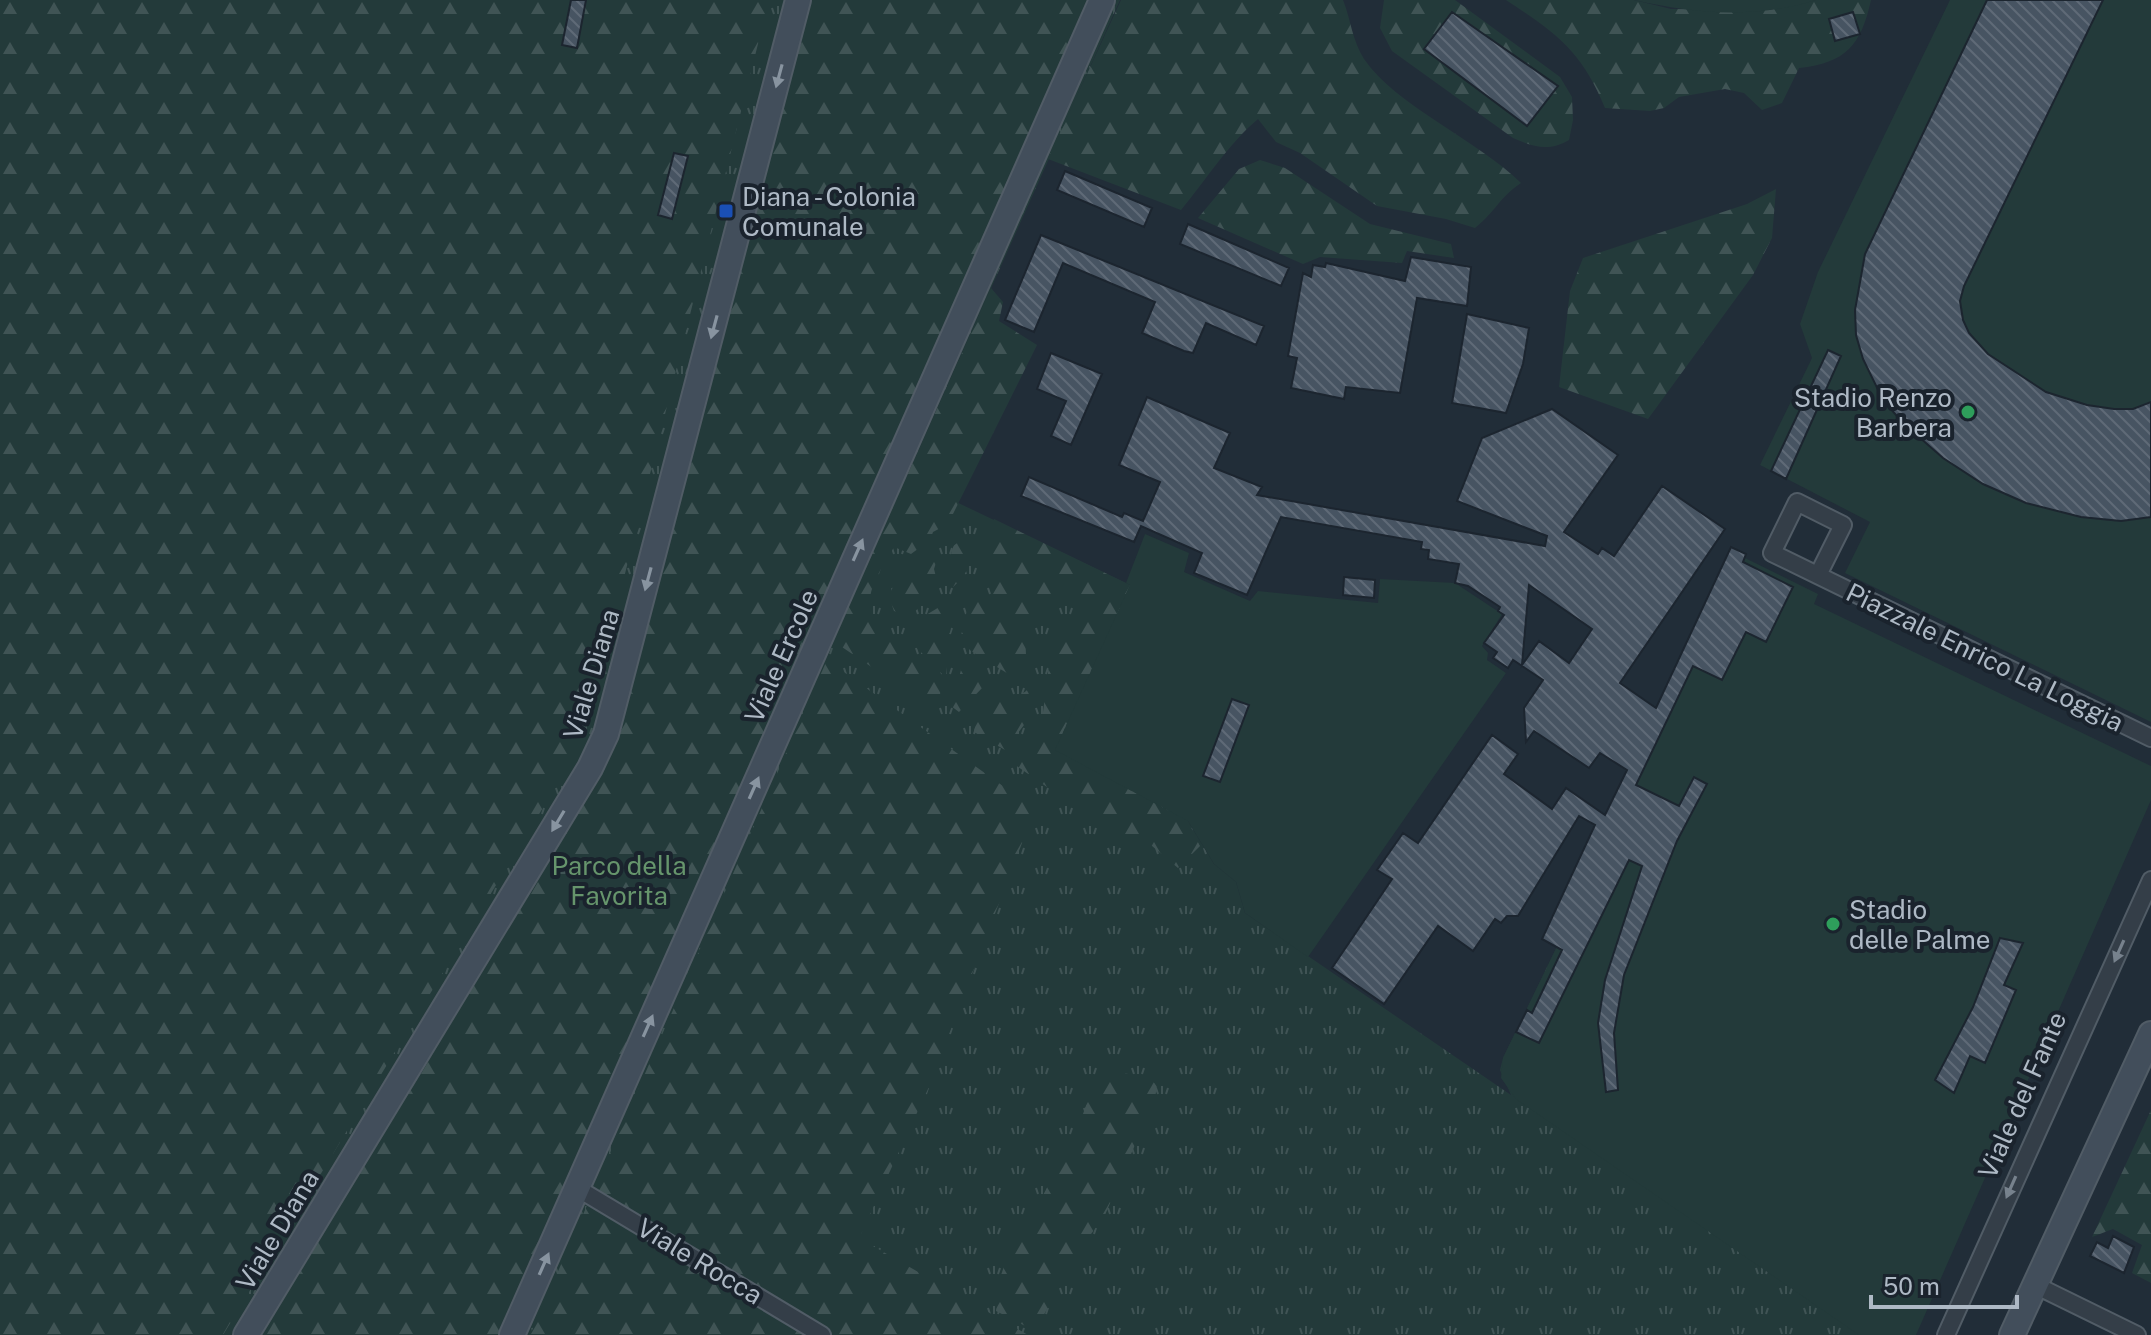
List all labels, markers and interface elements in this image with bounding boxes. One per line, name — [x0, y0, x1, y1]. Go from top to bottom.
one-way arrow — [772, 63, 784, 88]
place label: Diana - Colonia Comunale — [742, 181, 916, 242]
marker: Diana - Colonia Comunale — [717, 202, 735, 220]
one-way arrow — [707, 315, 719, 340]
place label: Stadio Renzo Barbera — [1794, 382, 1952, 443]
marker: Stadio Renzo Barbera — [1959, 403, 1977, 421]
one-way arrow — [851, 538, 865, 562]
one-way arrow — [642, 566, 654, 591]
street label: Piazzale Enrico La Loggia — [1841, 576, 2129, 738]
street label: Viale Ercole — [738, 584, 824, 728]
street label: Viale Diana — [557, 605, 625, 743]
one-way arrow — [747, 776, 760, 800]
one-way arrow — [551, 810, 565, 832]
park label: Parco della Favorita — [551, 850, 687, 911]
place label: Stadio delle Palme — [1849, 894, 1990, 955]
marker: Stadio delle Palme — [1824, 915, 1842, 933]
one-way arrow — [2112, 939, 2125, 962]
street label: Viale del Fante — [1971, 1007, 2073, 1183]
one-way arrow — [642, 1014, 655, 1037]
street label: Viale Diana — [229, 1164, 325, 1296]
one-way arrow — [2004, 1176, 2018, 1199]
street label: Viale Rocca — [632, 1211, 768, 1311]
one-way arrow — [537, 1252, 551, 1275]
scale bar — [1871, 1259, 2017, 1309]
text: 50 m — [1883, 1272, 1940, 1300]

